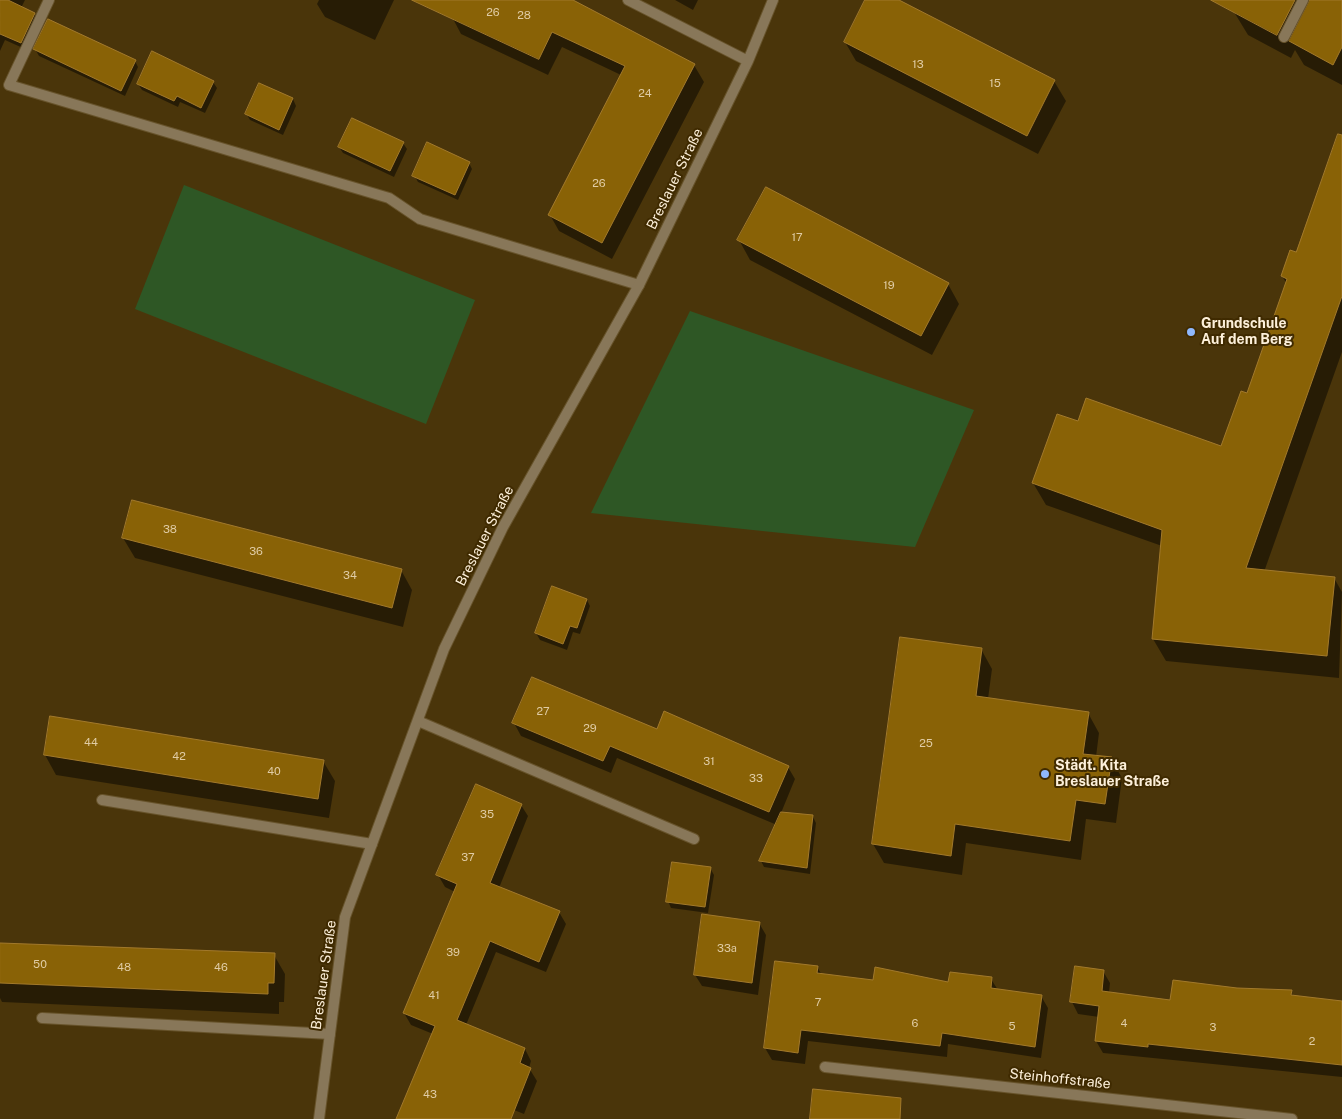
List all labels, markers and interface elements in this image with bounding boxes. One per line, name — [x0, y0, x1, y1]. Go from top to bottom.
house number: 26 — [486, 6, 500, 20]
house number: 28 — [517, 9, 531, 23]
house number: 13 — [912, 58, 924, 72]
house number: 15 — [989, 77, 1001, 91]
house number: 24 — [638, 87, 652, 101]
street label: Breslauer Straße — [643, 126, 707, 232]
house number: 26 — [592, 177, 606, 191]
house number: 17 — [791, 231, 803, 245]
house number: 19 — [883, 279, 895, 293]
place label: Grundschule Auf dem Berg — [1201, 316, 1293, 348]
marker: Grundschule Auf dem Berg — [1185, 326, 1197, 338]
street label: Breslauer Straße — [452, 483, 518, 589]
house number: 38 — [163, 523, 177, 537]
house number: 36 — [249, 545, 263, 559]
house number: 34 — [343, 569, 357, 583]
house number: 27 — [536, 705, 550, 719]
house number: 29 — [583, 722, 597, 736]
house number: 44 — [84, 736, 98, 750]
house number: 25 — [919, 737, 933, 751]
house number: 42 — [172, 750, 186, 764]
house number: 31 — [703, 755, 715, 769]
place label: Städt. Kita Breslauer Straße — [1055, 758, 1169, 790]
house number: 40 — [267, 765, 281, 779]
marker: Städt. Kita Breslauer Straße — [1039, 768, 1051, 780]
house number: 33 — [749, 772, 763, 786]
house number: 35 — [480, 808, 494, 822]
house number: 37 — [461, 851, 475, 865]
street label: Breslauer Straße — [308, 919, 340, 1031]
house number: 33a — [717, 942, 737, 956]
house number: 39 — [446, 946, 460, 960]
house number: 50 — [33, 958, 47, 972]
house number: 48 — [117, 961, 131, 975]
house number: 46 — [214, 961, 228, 975]
house number: 41 — [428, 989, 440, 1003]
house number: 7 — [815, 996, 821, 1010]
house number: 6 — [912, 1017, 918, 1031]
house number: 4 — [1121, 1017, 1127, 1031]
house number: 5 — [1008, 1020, 1016, 1034]
house number: 3 — [1210, 1021, 1216, 1035]
house number: 2 — [1309, 1035, 1315, 1049]
street label: Steinhoffstraße — [1008, 1065, 1112, 1093]
house number: 43 — [423, 1088, 437, 1102]

